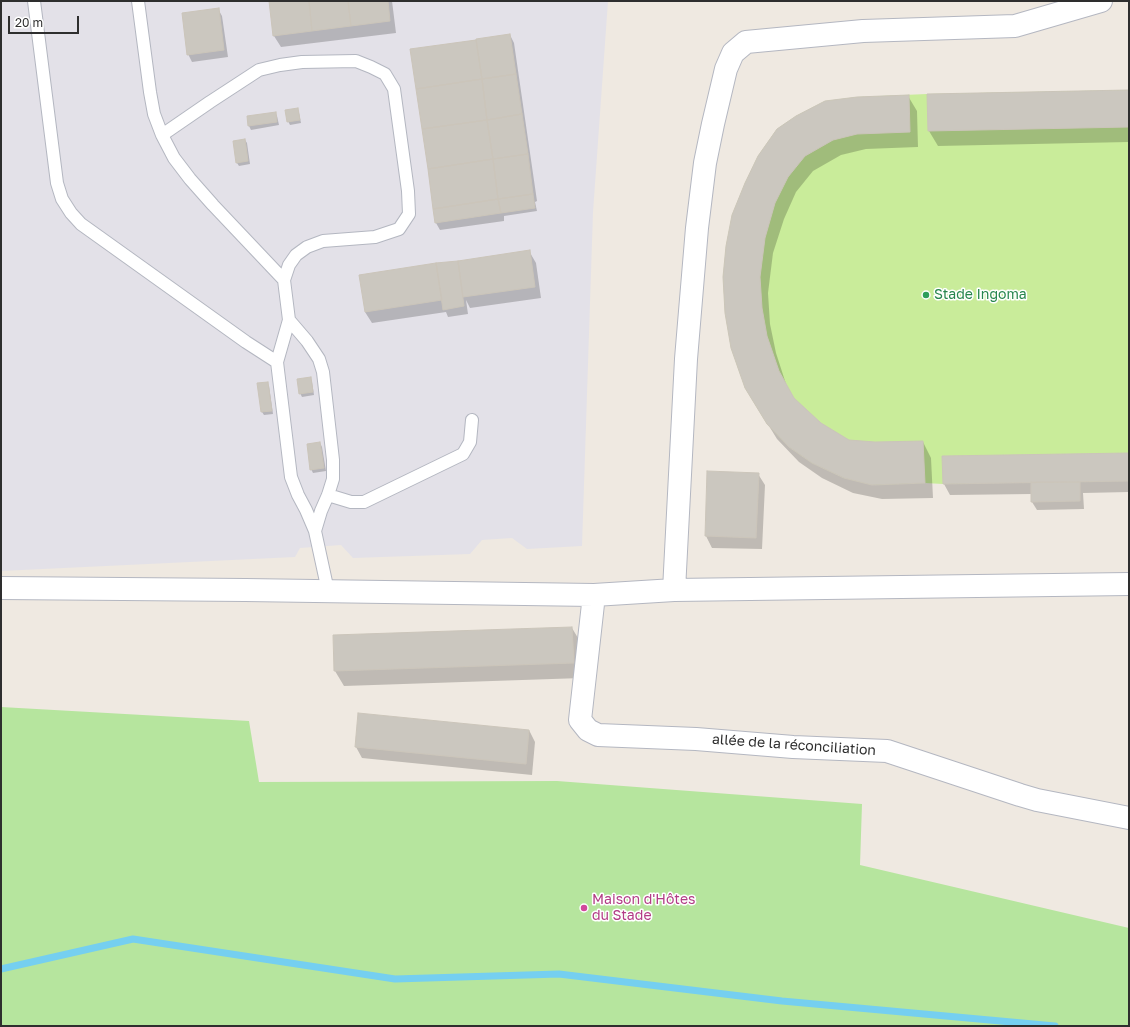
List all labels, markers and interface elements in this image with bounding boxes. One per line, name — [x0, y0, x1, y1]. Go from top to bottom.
scale bar — [10, 8, 81, 34]
text: 20 m — [15, 15, 43, 30]
place label: Stade Ingoma — [934, 287, 1027, 303]
marker: Stade Ingoma — [921, 290, 931, 300]
street label: allée de la réconciliation — [711, 731, 877, 759]
place label: Maison d'Hôtes du Stade — [592, 892, 696, 924]
marker: Maison d'Hôtes du Stade — [579, 903, 589, 913]

